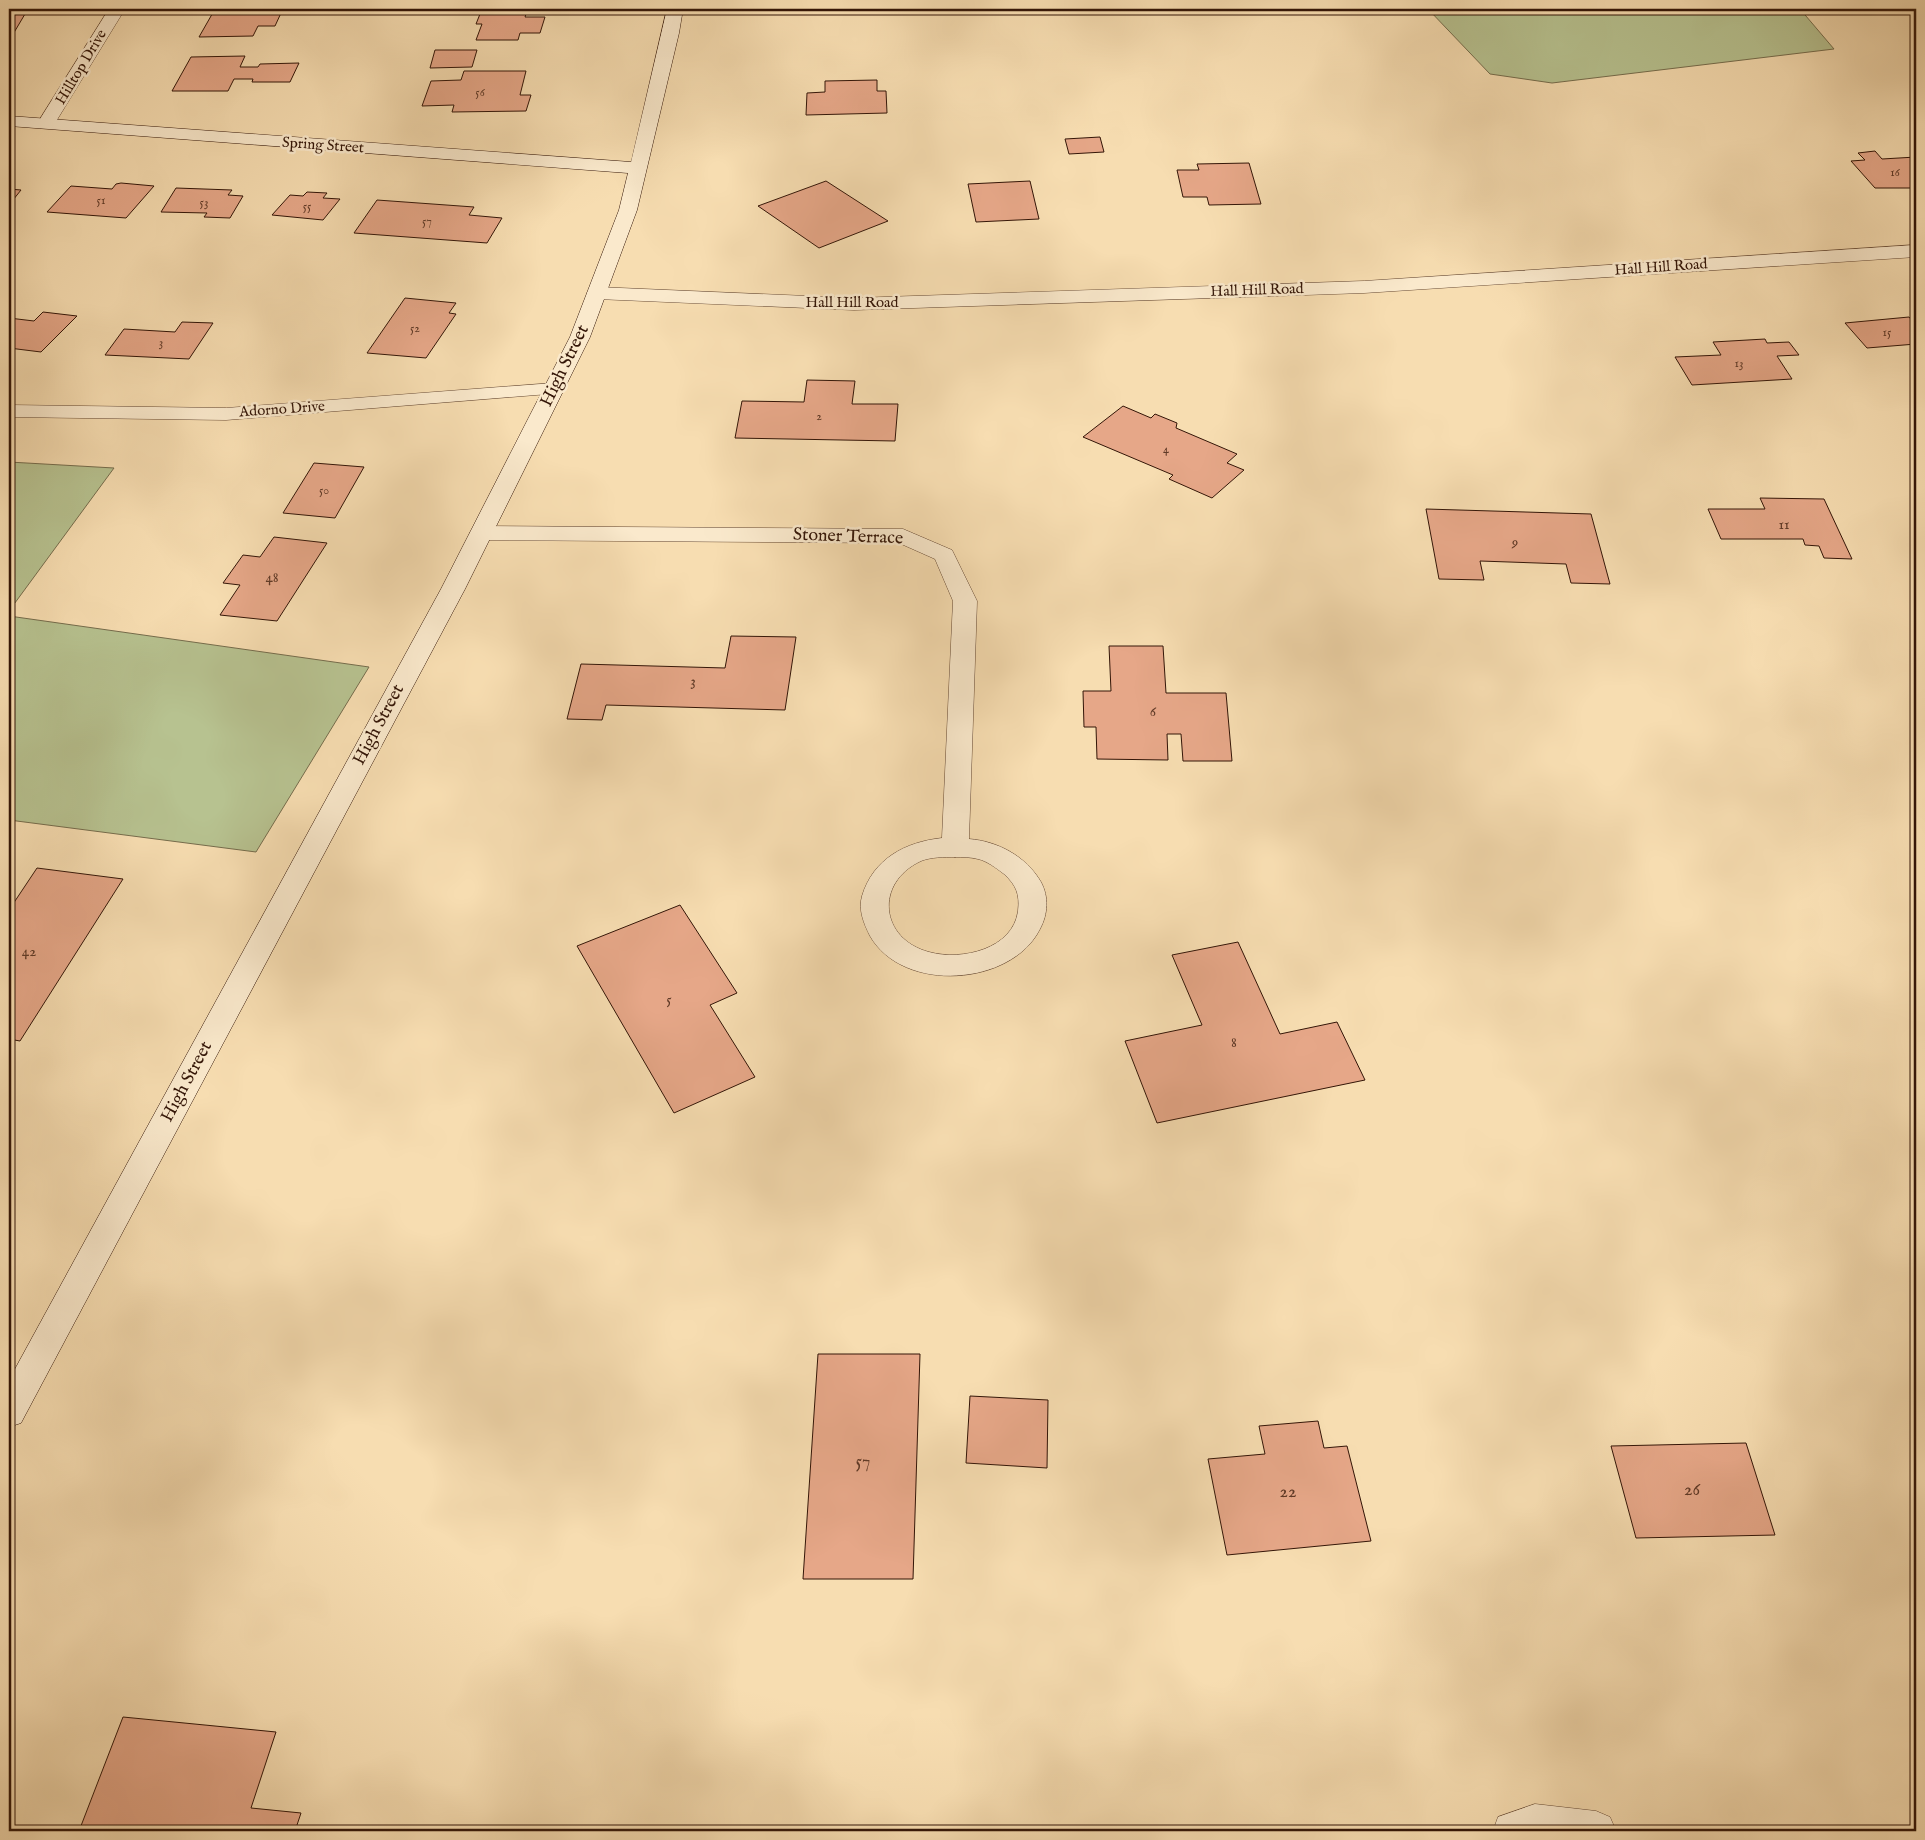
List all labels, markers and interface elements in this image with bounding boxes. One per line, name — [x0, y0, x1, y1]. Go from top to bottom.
street label: Hilltop Drive — [51, 26, 111, 108]
house number: 56 — [475, 85, 486, 100]
street label: Spring Street — [281, 133, 365, 157]
house number: 16 — [1890, 165, 1901, 180]
house number: 51 — [97, 193, 105, 208]
house number: 53 — [200, 195, 208, 210]
house number: 55 — [303, 199, 312, 214]
house number: 57 — [422, 214, 432, 229]
street label: Hall Hill Road — [1614, 254, 1709, 280]
street label: Hall Hill Road — [1210, 279, 1305, 301]
street label: Hall Hill Road — [805, 293, 900, 312]
house number: 52 — [410, 321, 420, 336]
street label: High Street — [535, 321, 595, 411]
house number: 15 — [1883, 325, 1892, 340]
house number: 3 — [159, 335, 163, 350]
house number: 13 — [1735, 356, 1743, 371]
street label: Adorno Drive — [237, 397, 326, 422]
house number: 2 — [816, 409, 822, 424]
house number: 4 — [1163, 442, 1169, 457]
house number: 50 — [319, 483, 329, 498]
house number: 11 — [1778, 515, 1790, 534]
street label: Stoner Terrace — [793, 524, 903, 550]
house number: 9 — [1511, 533, 1518, 552]
house number: 48 — [265, 568, 279, 587]
house number: 3 — [690, 672, 696, 691]
street label: High Street — [348, 681, 410, 769]
house number: 6 — [1150, 702, 1157, 721]
house number: 42 — [22, 942, 36, 961]
house number: 5 — [666, 990, 672, 1009]
house number: 8 — [1231, 1033, 1237, 1052]
street label: High Street — [156, 1038, 218, 1126]
house number: 57 — [856, 1451, 870, 1474]
house number: 26 — [1684, 1479, 1700, 1502]
house number: 22 — [1280, 1481, 1296, 1504]

